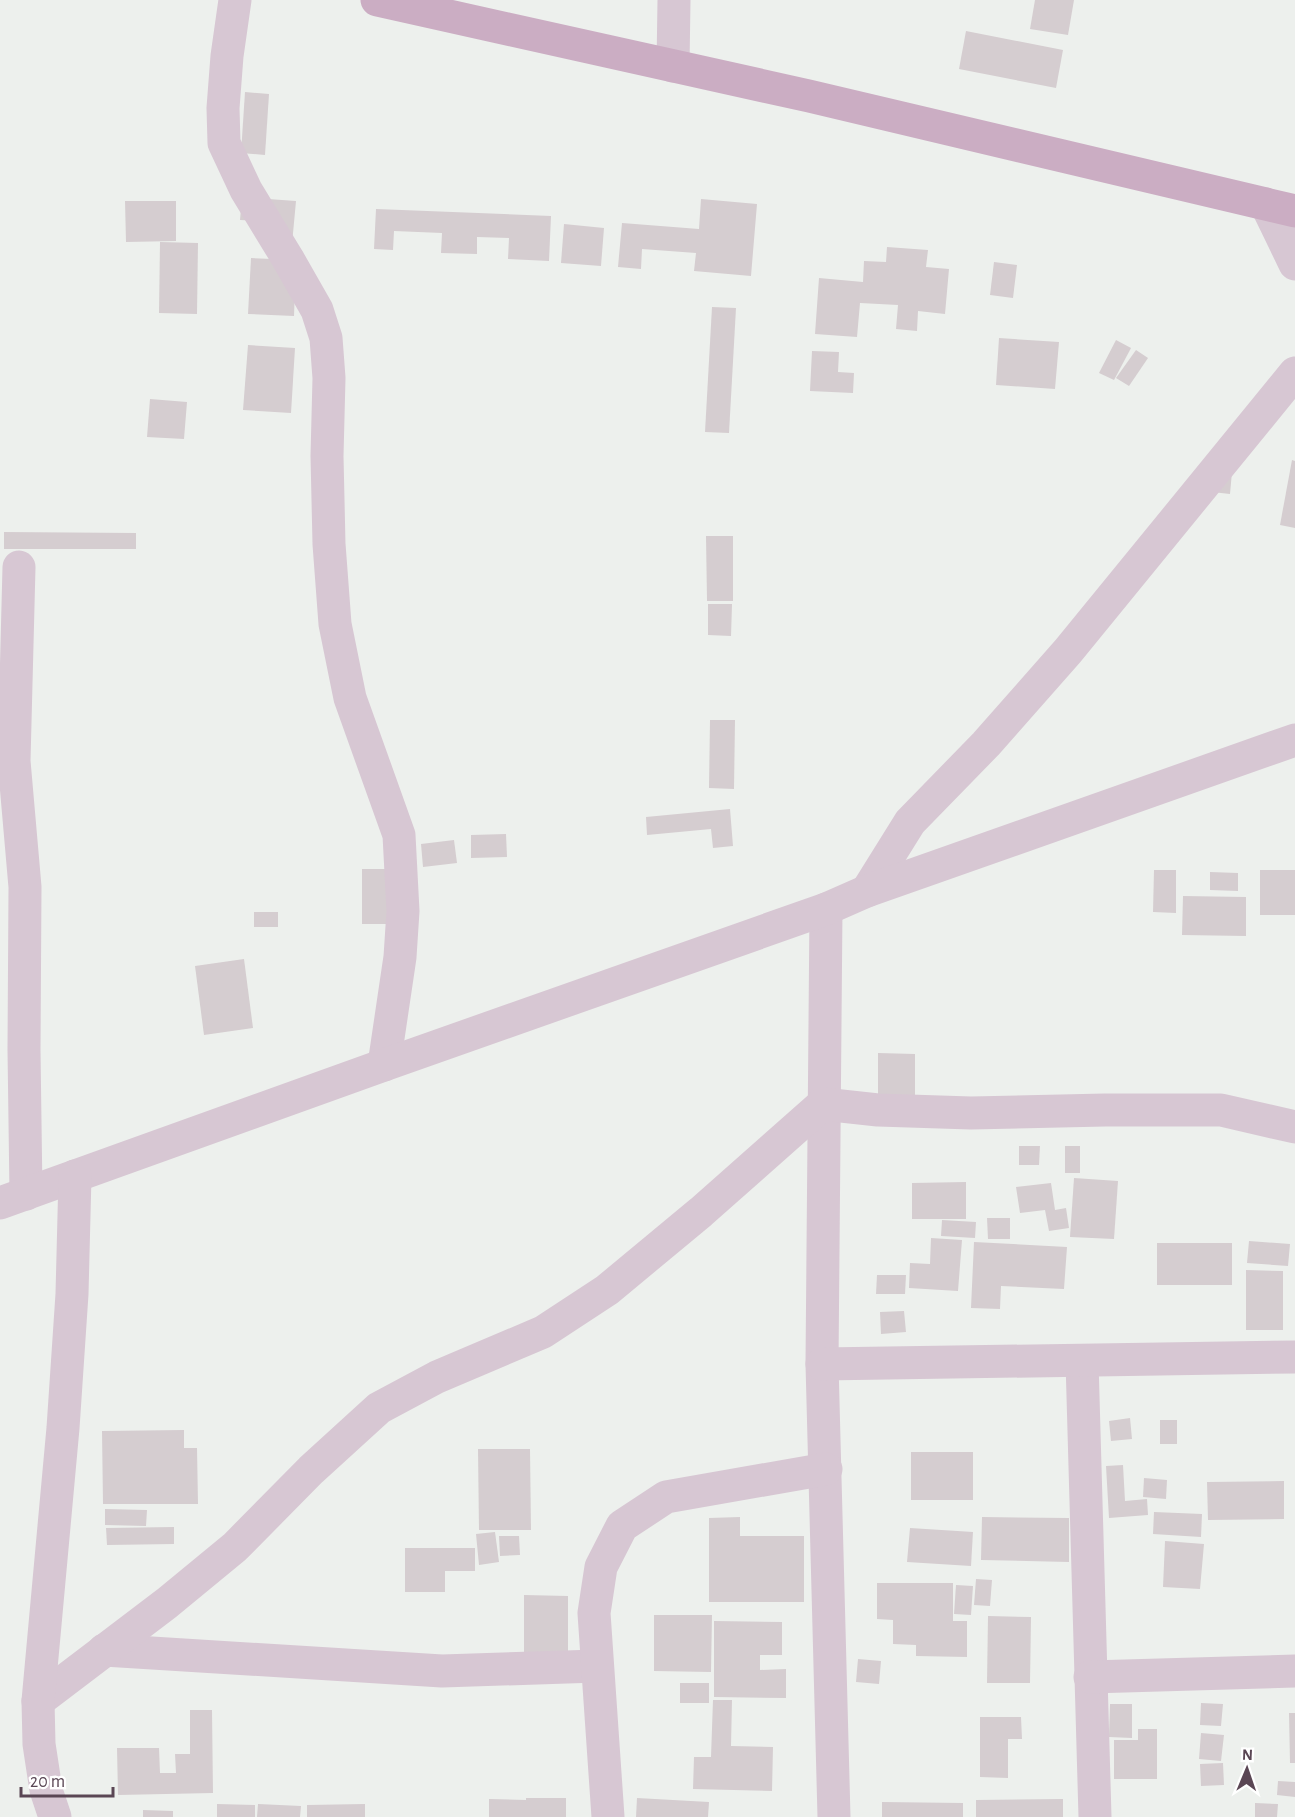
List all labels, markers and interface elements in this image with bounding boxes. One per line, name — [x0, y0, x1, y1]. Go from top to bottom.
north arrow — [1217, 1739, 1277, 1799]
text: N — [1242, 1747, 1253, 1763]
scale bar — [21, 1760, 112, 1798]
text: 20 m — [30, 1773, 65, 1791]

